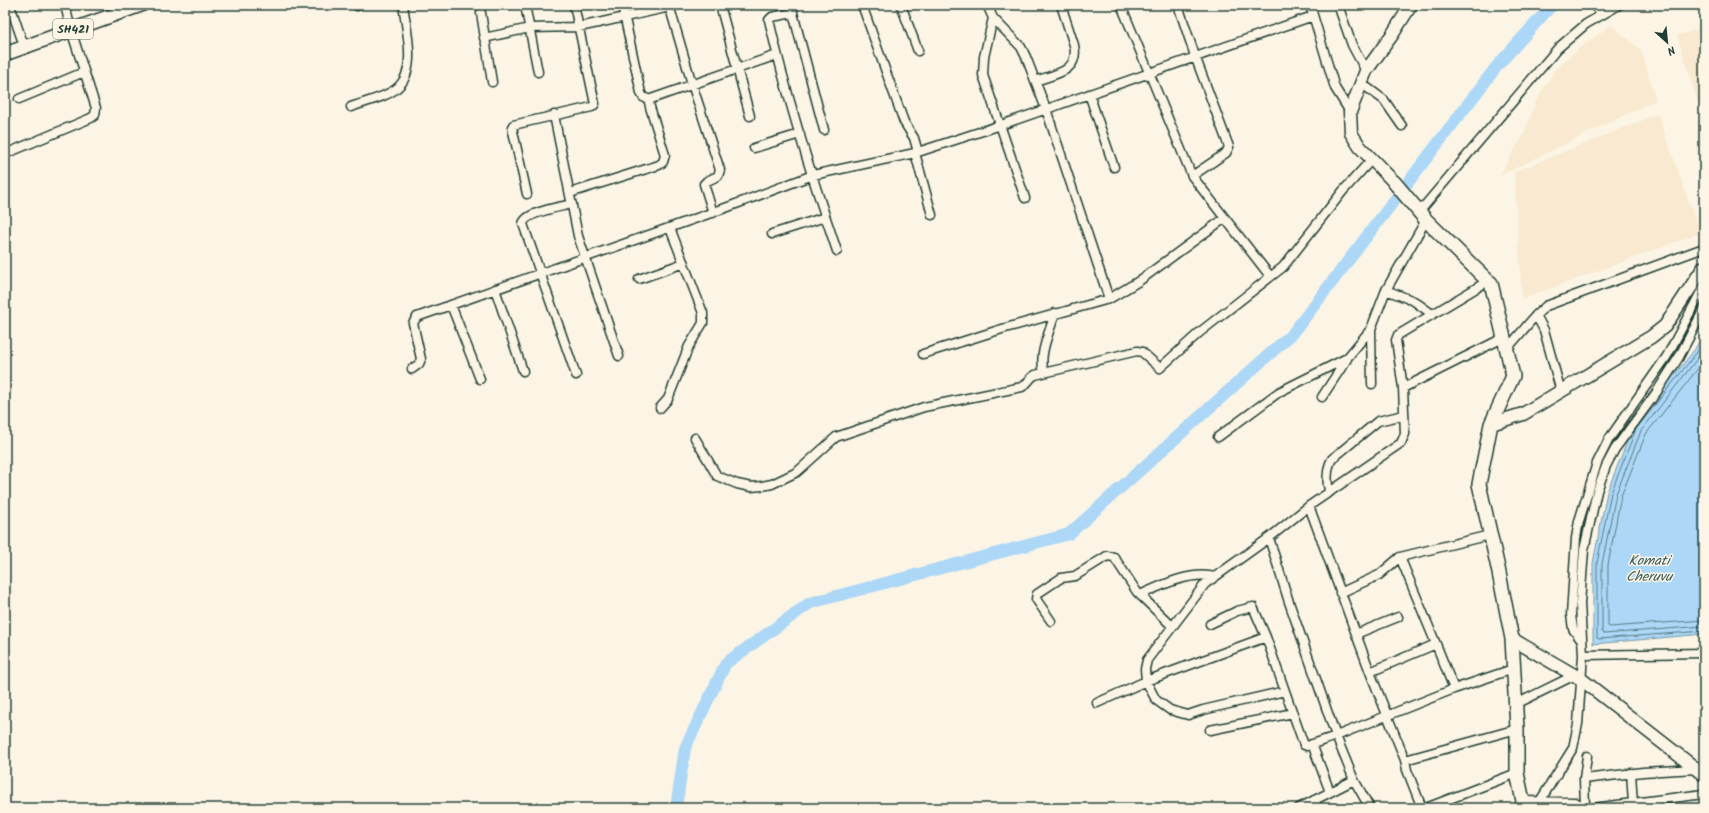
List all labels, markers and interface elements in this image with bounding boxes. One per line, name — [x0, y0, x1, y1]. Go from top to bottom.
road number: SH421 — [53, 19, 93, 39]
north arrow — [1647, 22, 1687, 62]
text: N — [1664, 40, 1678, 60]
water label: Komati Cheruvu — [1626, 550, 1674, 588]

